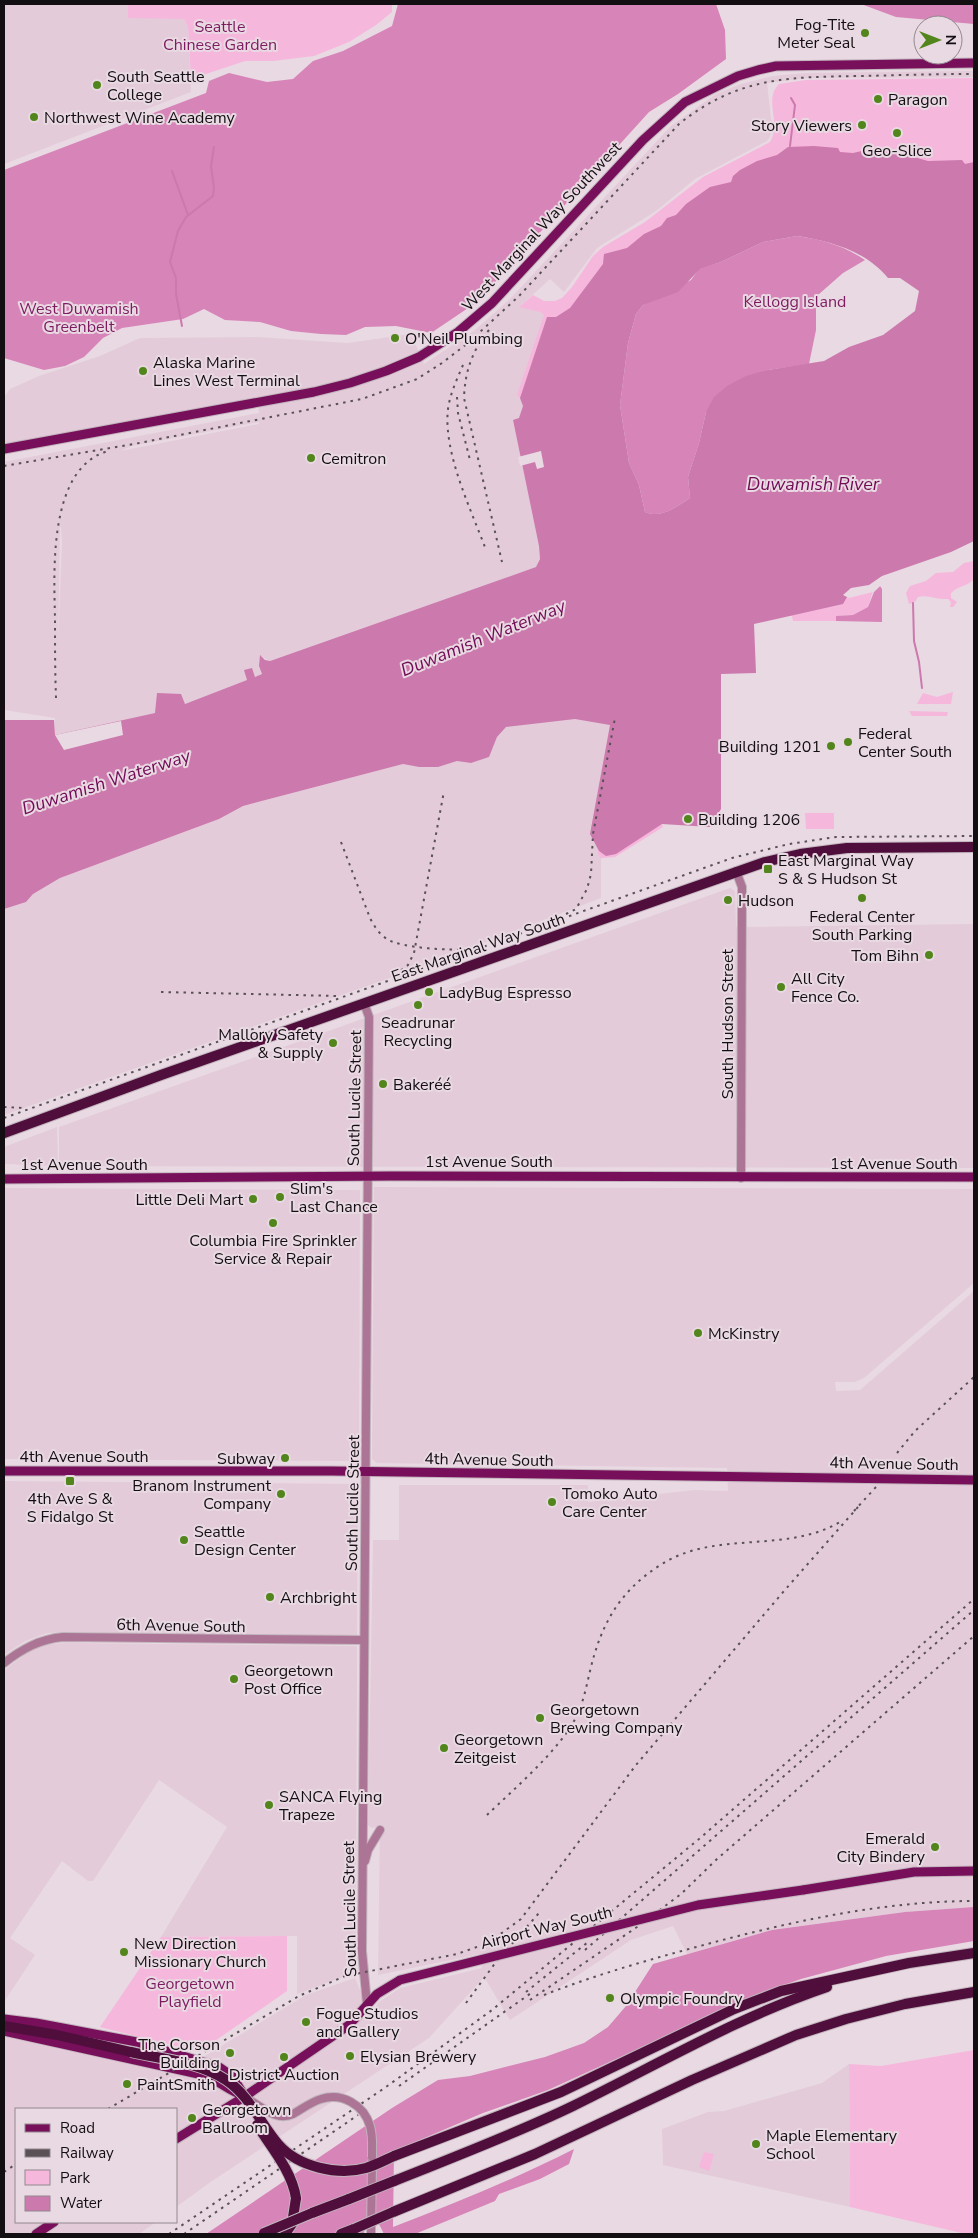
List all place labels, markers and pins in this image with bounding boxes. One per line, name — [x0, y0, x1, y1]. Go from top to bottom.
place label: Fog-Tite Meter Seal — [777, 14, 855, 54]
marker: Fog-Tite Meter Seal — [859, 27, 871, 39]
place label: South Seattle College — [107, 66, 205, 106]
marker: South Seattle College — [91, 79, 103, 91]
place label: Paragon — [888, 89, 948, 111]
marker: Paragon — [872, 93, 884, 105]
place label: Northwest Wine Academy — [44, 107, 236, 129]
marker: Northwest Wine Academy — [28, 111, 40, 123]
place label: Story Viewers — [751, 115, 852, 137]
marker: Story Viewers — [856, 119, 868, 131]
marker: Geo-Slice — [891, 127, 903, 139]
place label: Geo-Slice — [862, 140, 932, 162]
place label: O'Neil Plumbing — [405, 328, 523, 350]
marker: O'Neil Plumbing — [389, 332, 401, 344]
place label: Alaska Marine Lines West Terminal — [153, 352, 300, 392]
marker: Alaska Marine Lines West Terminal — [137, 365, 149, 377]
place label: Cemitron — [321, 448, 386, 470]
marker: Cemitron — [305, 452, 317, 464]
place label: Federal Center South — [858, 723, 952, 763]
place label: Building 1201 — [719, 736, 821, 758]
marker: Federal Center South — [842, 736, 854, 748]
marker: Building 1201 — [825, 740, 837, 752]
place label: Building 1206 — [698, 809, 800, 831]
marker: Building 1206 — [682, 813, 694, 825]
place label: East Marginal Way S & S Hudson St — [778, 850, 914, 890]
marker: East Marginal Way S & S Hudson St — [762, 863, 774, 875]
place label: Hudson — [738, 890, 794, 912]
marker: Federal Center South Parking — [856, 892, 868, 904]
marker: Hudson — [722, 894, 734, 906]
place label: Federal Center South Parking — [809, 906, 915, 946]
place label: Tom Bihn — [851, 945, 919, 967]
marker: Tom Bihn — [923, 949, 935, 961]
place label: All City Fence Co. — [791, 968, 859, 1008]
marker: All City Fence Co. — [775, 981, 787, 993]
place label: LadyBug Espresso — [439, 982, 572, 1004]
marker: LadyBug Espresso — [423, 986, 435, 998]
marker: Seadrunar Recycling — [412, 999, 424, 1011]
place label: Seadrunar Recycling — [381, 1012, 455, 1052]
place label: Mallory Safety & Supply — [218, 1024, 324, 1064]
marker: Mallory Safety & Supply — [327, 1037, 339, 1049]
place label: Bakeréé — [393, 1074, 451, 1096]
marker: Bakeréé — [377, 1078, 389, 1090]
place label: Slim's Last Chance — [290, 1178, 378, 1218]
place label: Little Deli Mart — [135, 1189, 243, 1211]
marker: Slim's Last Chance — [274, 1191, 286, 1203]
marker: Little Deli Mart — [247, 1193, 259, 1205]
marker: Columbia Fire Sprinkler Service & Repair — [267, 1217, 279, 1229]
place label: Columbia Fire Sprinkler Service & Repair — [189, 1230, 357, 1270]
place label: McKinstry — [708, 1323, 780, 1345]
marker: McKinstry — [692, 1327, 704, 1339]
place label: Subway — [217, 1448, 276, 1470]
marker: Subway — [279, 1452, 291, 1464]
marker: 4th Ave S & S Fidalgo St — [64, 1475, 76, 1487]
place label: Branom Instrument Company — [132, 1475, 272, 1515]
place label: Tomoko Auto Care Center — [562, 1483, 658, 1523]
place label: 4th Ave S & S Fidalgo St — [27, 1488, 114, 1528]
marker: Branom Instrument Company — [275, 1488, 287, 1500]
marker: Tomoko Auto Care Center — [546, 1496, 558, 1508]
place label: Seattle Design Center — [194, 1521, 296, 1561]
marker: Seattle Design Center — [178, 1534, 190, 1546]
place label: Archbright — [280, 1587, 357, 1609]
marker: Archbright — [264, 1591, 276, 1603]
place label: Georgetown Post Office — [244, 1660, 333, 1700]
marker: Georgetown Post Office — [228, 1673, 240, 1685]
place label: Georgetown Brewing Company — [550, 1699, 683, 1739]
marker: Georgetown Brewing Company — [534, 1712, 546, 1724]
place label: Georgetown Zeitgeist — [454, 1729, 543, 1769]
marker: Georgetown Zeitgeist — [438, 1742, 450, 1754]
place label: SANCA Flying Trapeze — [279, 1786, 382, 1826]
marker: SANCA Flying Trapeze — [263, 1799, 275, 1811]
place label: Emerald City Bindery — [837, 1828, 926, 1868]
marker: Emerald City Bindery — [929, 1841, 941, 1853]
place label: New Direction Missionary Church — [134, 1933, 266, 1973]
marker: New Direction Missionary Church — [118, 1946, 130, 1958]
place label: Olympic Foundry — [620, 1988, 743, 2010]
marker: Olympic Foundry — [604, 1992, 616, 2004]
place label: Fogue Studios and Gallery — [316, 2003, 418, 2043]
marker: Fogue Studios and Gallery — [300, 2016, 312, 2028]
place label: The Corson Building — [138, 2034, 220, 2074]
place label: Elysian Brewery — [360, 2046, 477, 2068]
marker: The Corson Building — [224, 2047, 236, 2059]
marker: Elysian Brewery — [344, 2050, 356, 2062]
marker: District Auction — [278, 2051, 290, 2063]
place label: District Auction — [229, 2064, 339, 2086]
place label: PaintSmith — [137, 2074, 216, 2096]
marker: PaintSmith — [121, 2078, 133, 2090]
place label: Georgetown Ballroom — [202, 2099, 291, 2139]
marker: Georgetown Ballroom — [186, 2112, 198, 2124]
place label: Maple Elementary School — [766, 2125, 898, 2165]
marker: Maple Elementary School — [750, 2138, 762, 2150]

